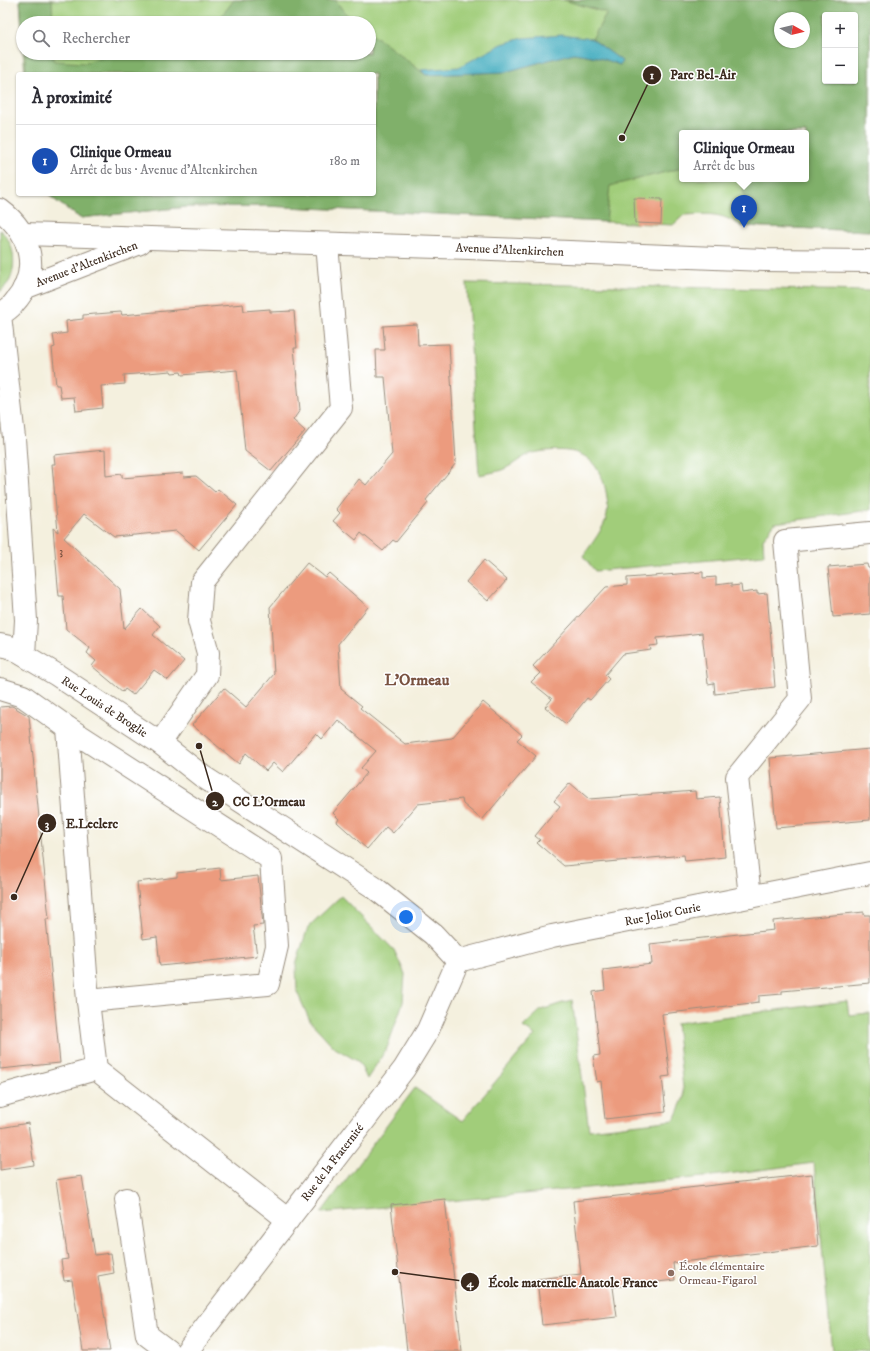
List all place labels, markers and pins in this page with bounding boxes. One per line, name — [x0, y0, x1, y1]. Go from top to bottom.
callout: Parc Bel-Air — [642, 62, 743, 87]
pin: 1 — [731, 195, 757, 228]
callout: CC L'Ormeau — [205, 789, 313, 814]
callout: E.Leclerc — [37, 811, 126, 836]
place label: École élémentaire Ormeau-Figarol — [679, 1259, 765, 1288]
marker: École élémentaire Ormeau-Figarol — [666, 1268, 676, 1278]
callout: École maternelle Anatole France — [460, 1270, 666, 1295]

